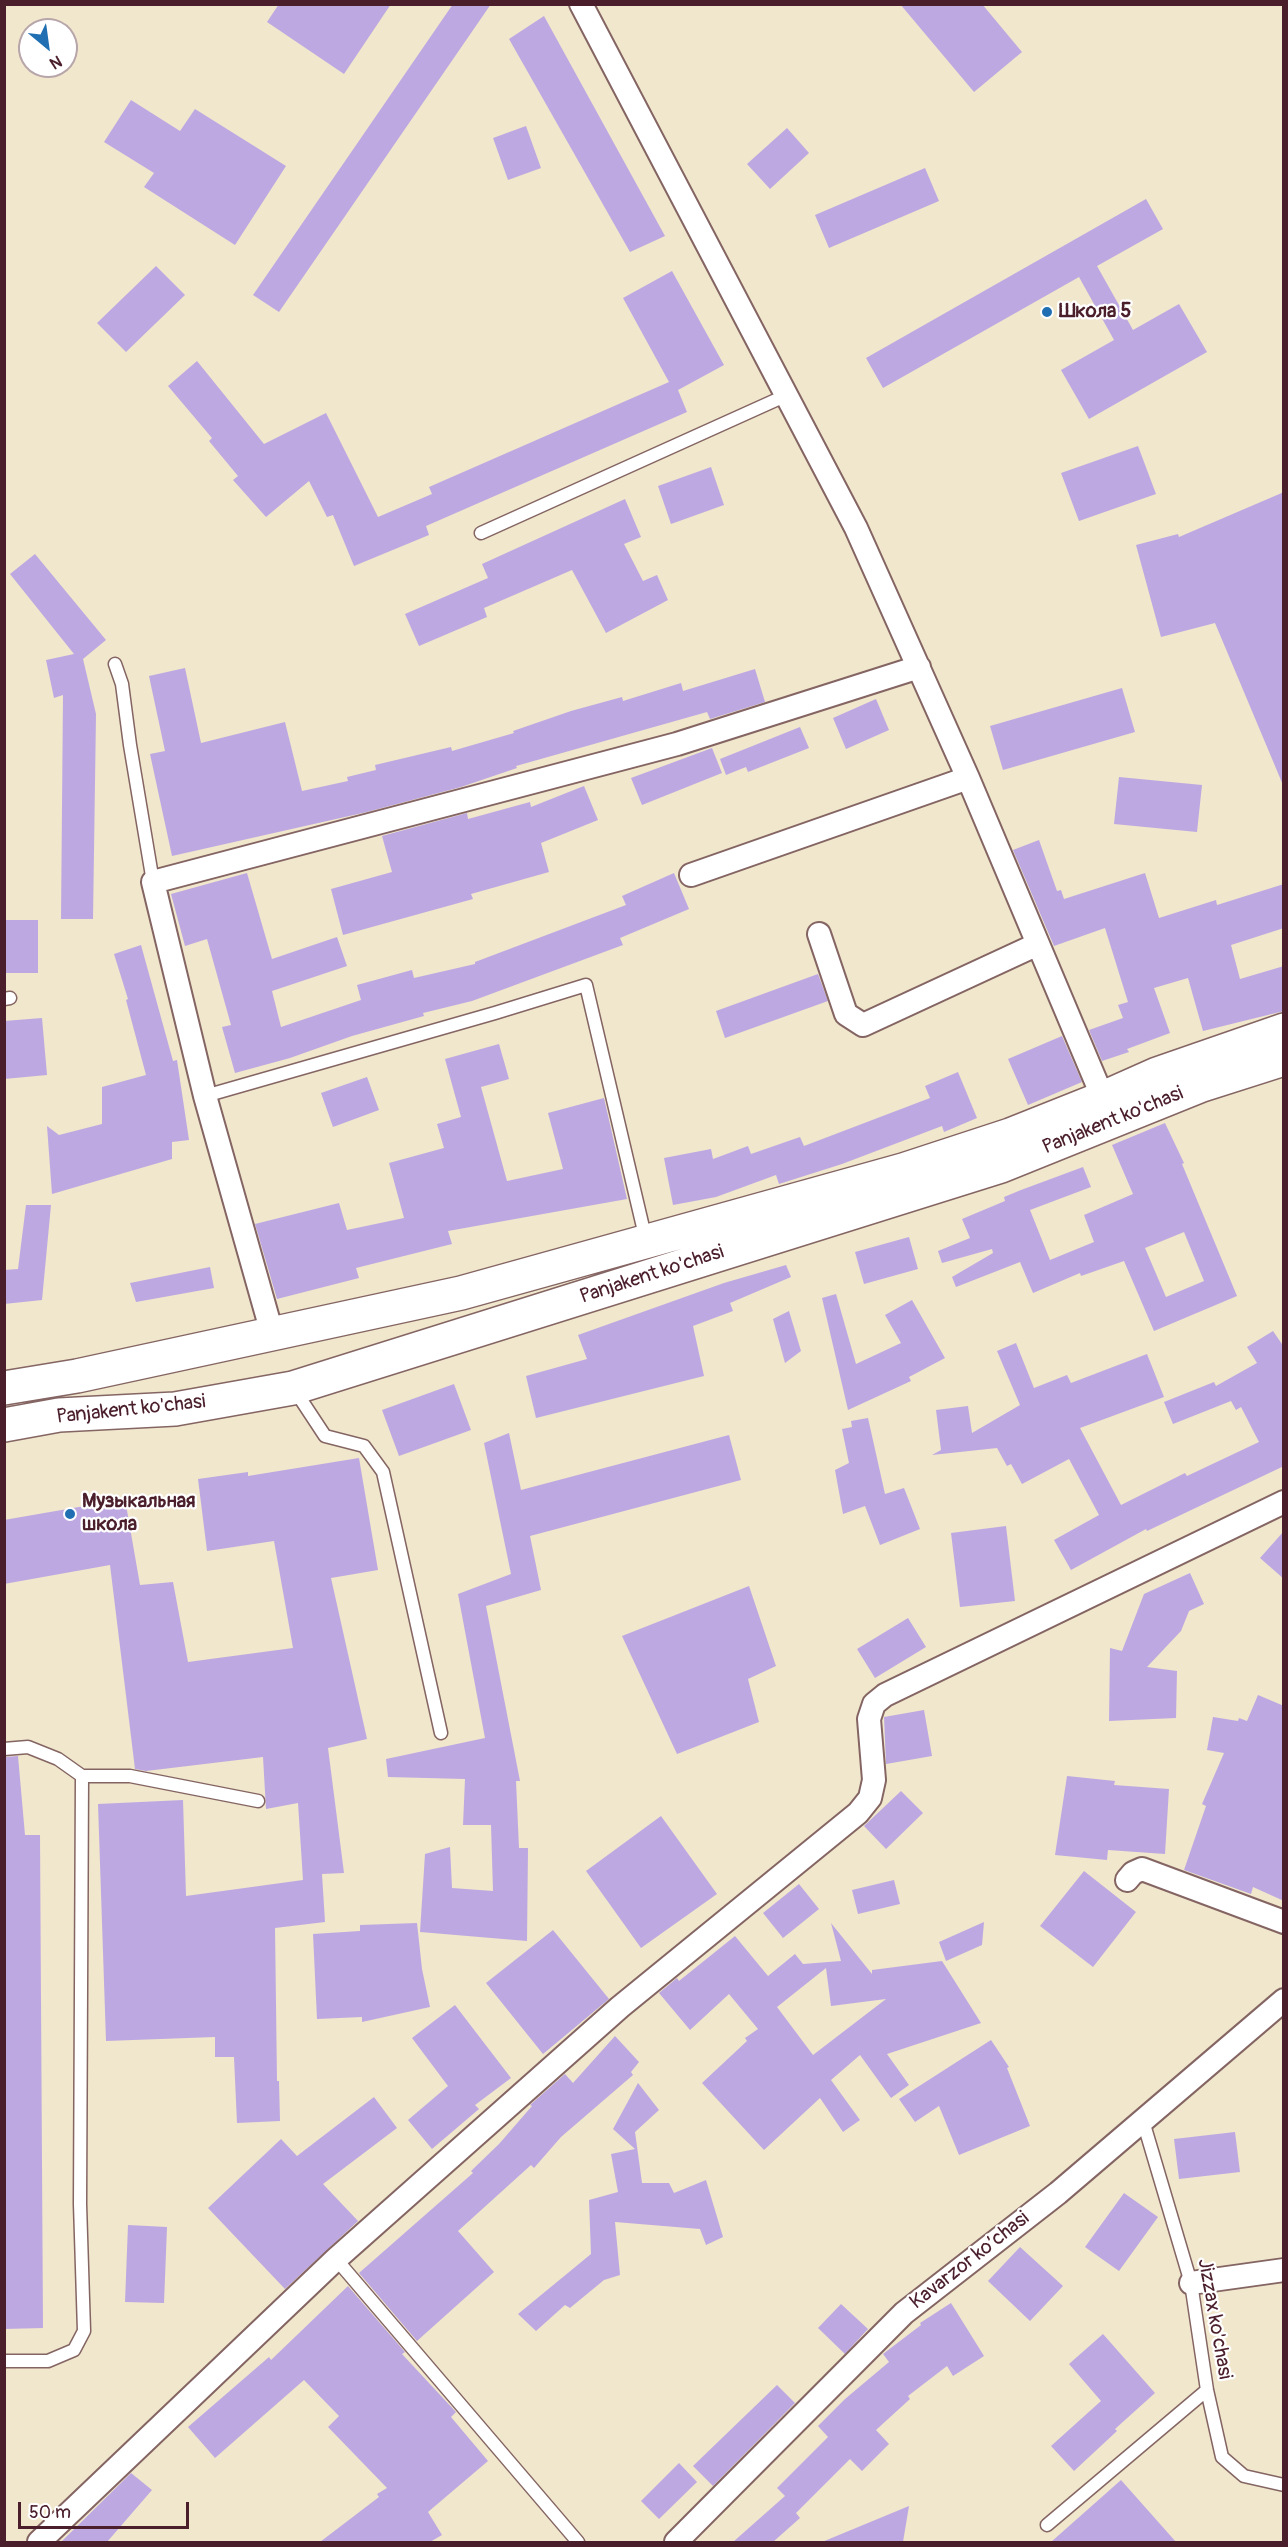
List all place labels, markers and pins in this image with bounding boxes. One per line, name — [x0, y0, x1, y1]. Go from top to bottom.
place label: Школа 5 — [1059, 300, 1131, 324]
marker: Школа 5 — [1040, 305, 1054, 319]
place label: Музыкальная школа — [82, 1490, 195, 1537]
marker: Музыкальная школа — [63, 1507, 77, 1521]

